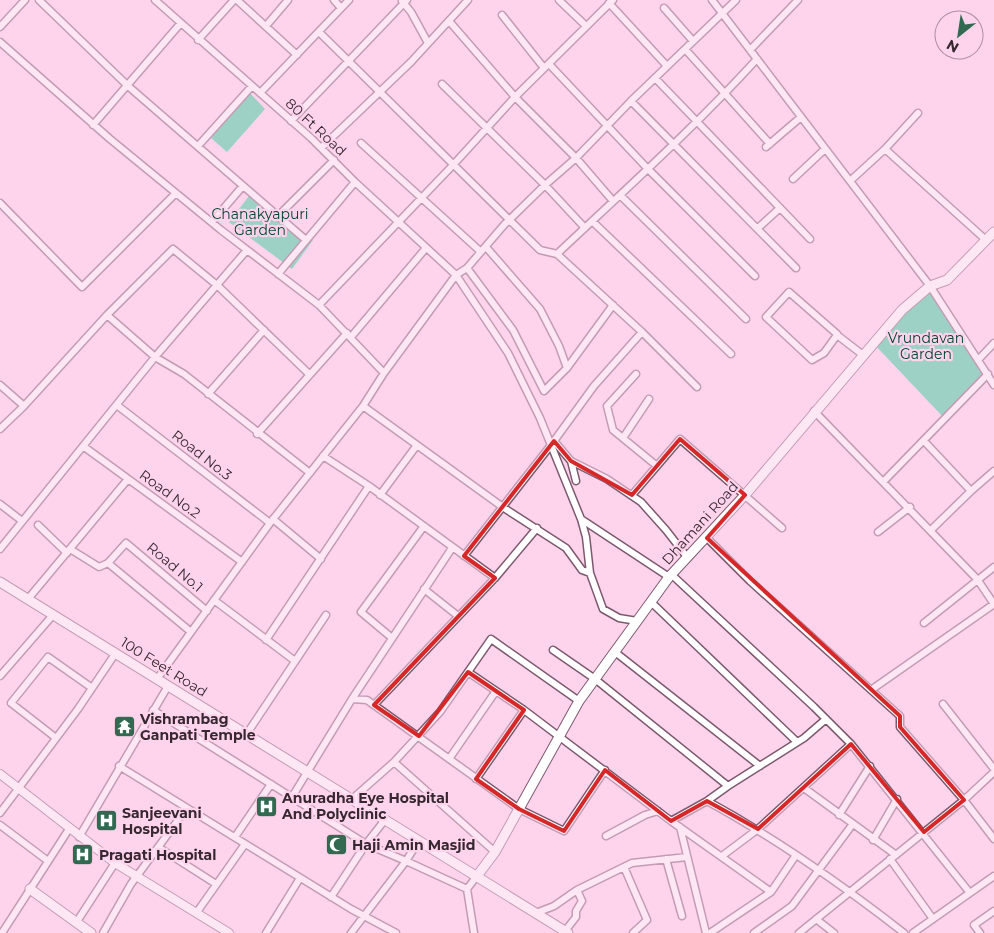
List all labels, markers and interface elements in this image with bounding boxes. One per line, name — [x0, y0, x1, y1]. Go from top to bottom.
north arrow — [934, 10, 984, 60]
text: N — [943, 36, 962, 57]
street label: 80 Ft Road — [282, 94, 350, 160]
park label: Chanakyapuri Garden — [211, 205, 309, 239]
park label: Vrundavan Garden — [888, 329, 964, 363]
street label: Road No.3 — [168, 426, 236, 484]
street label: Road No.2 — [136, 466, 204, 522]
street label: Dhamani Road — [658, 478, 742, 568]
street label: Road No.1 — [143, 538, 207, 596]
street label: 100 Feet Road — [117, 633, 211, 701]
place label: Vishrambag Ganpati Temple — [139, 710, 256, 744]
temple icon: Vishrambag Ganpati Temple — [112, 715, 136, 739]
place label: Anuradha Eye Hospital And Polyclinic — [281, 789, 449, 823]
hospital icon: Anuradha Eye Hospital And Polyclinic — [254, 794, 278, 818]
place label: Sanjeevani Hospital — [122, 804, 202, 838]
hospital icon: Sanjeevani Hospital — [94, 809, 118, 833]
mosque icon: Haji Amin Masjid — [324, 833, 348, 857]
place label: Haji Amin Masjid — [352, 836, 475, 854]
hospital icon: Pragati Hospital — [71, 843, 95, 867]
place label: Pragati Hospital — [99, 846, 216, 864]

